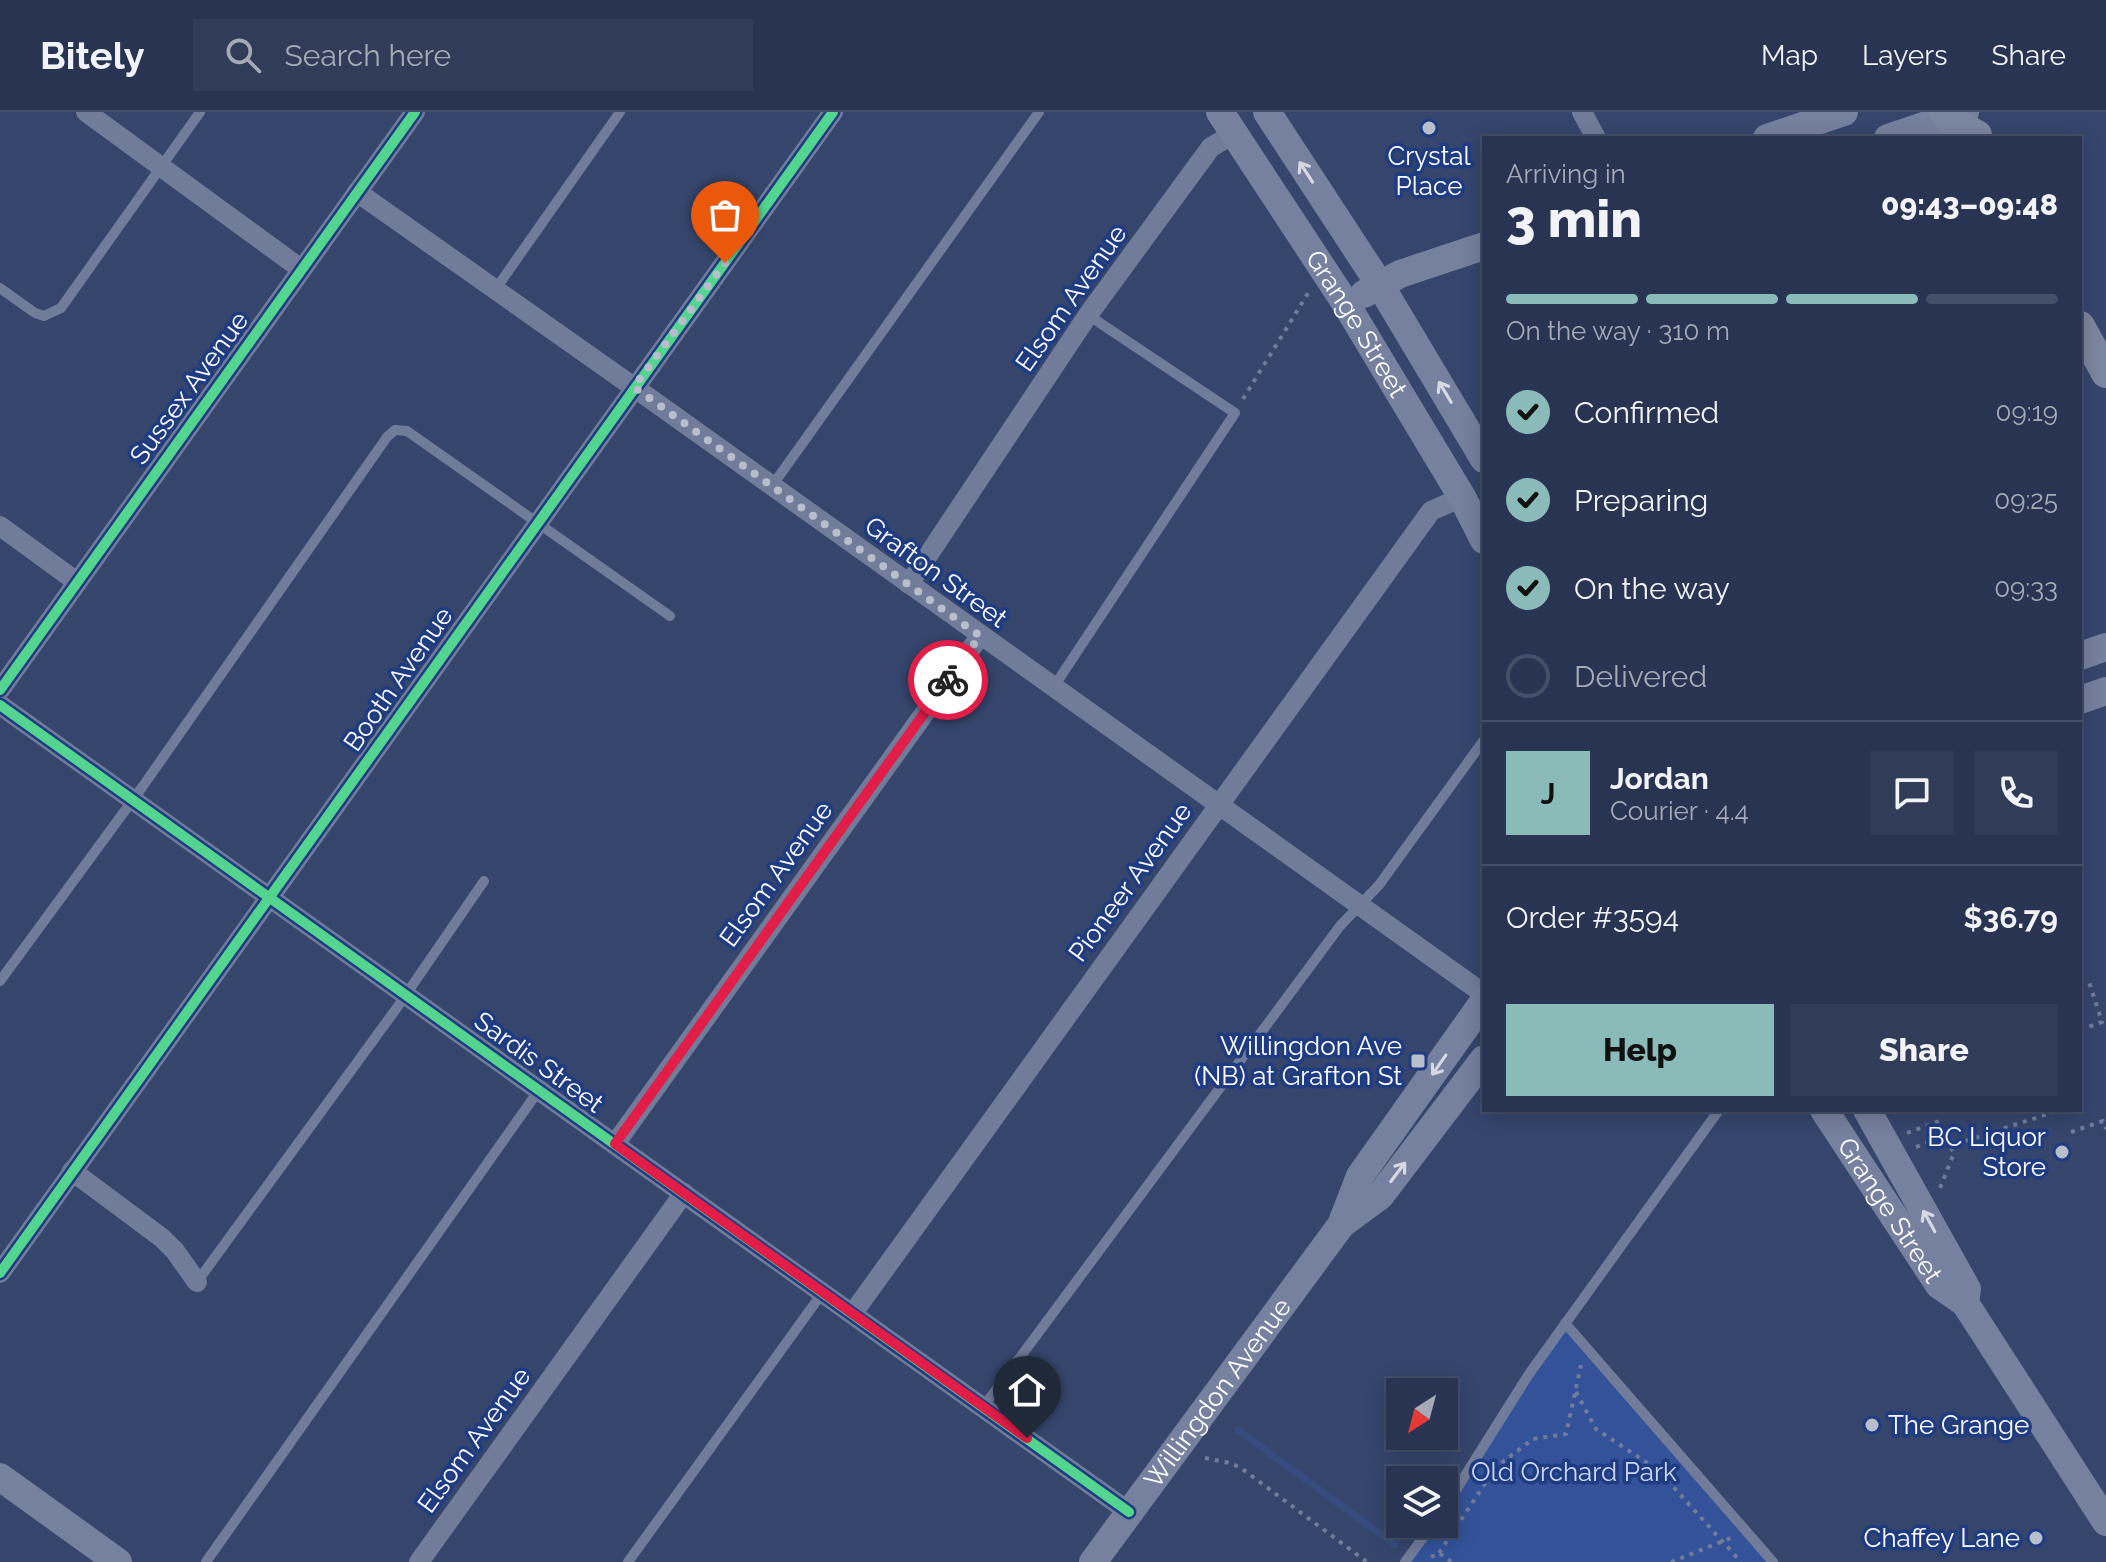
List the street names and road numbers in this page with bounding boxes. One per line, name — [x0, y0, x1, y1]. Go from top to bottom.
street label: Elsom Avenue — [1009, 219, 1133, 377]
street label: Grange Street — [1300, 245, 1414, 403]
street label: Sussex Avenue — [124, 306, 254, 470]
street label: Grafton Street — [859, 510, 1013, 634]
street label: Booth Avenue — [337, 601, 459, 757]
street label: Elsom Avenue — [713, 796, 839, 952]
street label: Pioneer Avenue — [1062, 797, 1198, 967]
street label: Sardis Street — [469, 1005, 609, 1119]
street label: Grange Street — [1831, 1132, 1948, 1289]
street label: Willingdon Avenue — [1138, 1292, 1297, 1494]
street label: Elsom Avenue — [411, 1362, 537, 1518]

